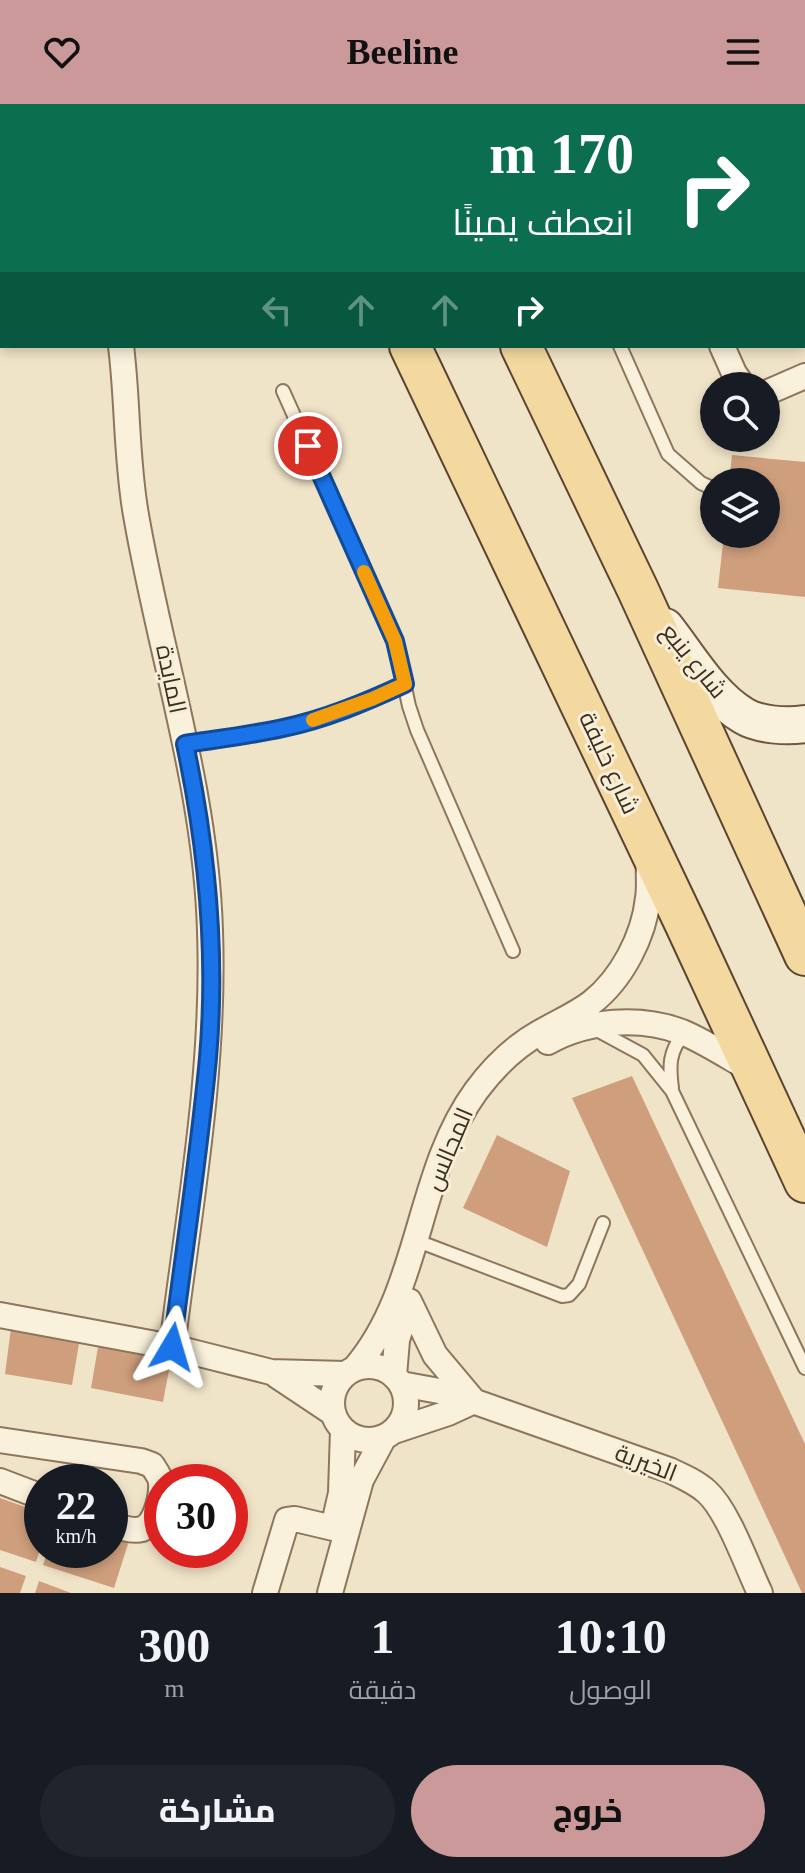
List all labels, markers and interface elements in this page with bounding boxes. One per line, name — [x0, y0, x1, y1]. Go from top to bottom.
icon: heart — [40, 30, 84, 74]
icon: menu — [721, 30, 765, 74]
text: Beeline — [347, 32, 459, 72]
text: 170 m — [489, 123, 634, 185]
icon: right — [662, 136, 766, 240]
text: انعطف يمينًا — [452, 203, 634, 243]
icon: left — [255, 288, 299, 332]
icon: ahead — [339, 288, 383, 332]
icon: ahead — [423, 288, 467, 332]
icon: right — [507, 288, 551, 332]
map controls — [700, 372, 780, 548]
button: search — [700, 372, 780, 452]
pin — [274, 412, 342, 480]
icon: arrive — [286, 424, 330, 468]
button: layers — [700, 468, 780, 548]
street label: شارع ينبع — [654, 619, 732, 705]
street label: المايدة — [151, 642, 191, 716]
street label: شارع خليفة — [571, 708, 644, 819]
street label: المجالس — [420, 1104, 479, 1195]
position arrow — [130, 1305, 214, 1389]
street label: الخيرية — [611, 1439, 681, 1487]
speed limit sign: 30 — [144, 1464, 248, 1568]
text: 22 — [56, 1483, 96, 1528]
text: km/h — [55, 1525, 97, 1547]
text: 1 — [371, 1610, 395, 1663]
text: 10:10 — [555, 1610, 667, 1663]
text: 300 — [138, 1619, 210, 1672]
text: m — [164, 1674, 184, 1703]
text: دقيقة — [349, 1676, 416, 1705]
text: الوصول — [569, 1676, 652, 1705]
button: مشاركة — [40, 1765, 395, 1857]
button: خروج — [411, 1765, 765, 1857]

